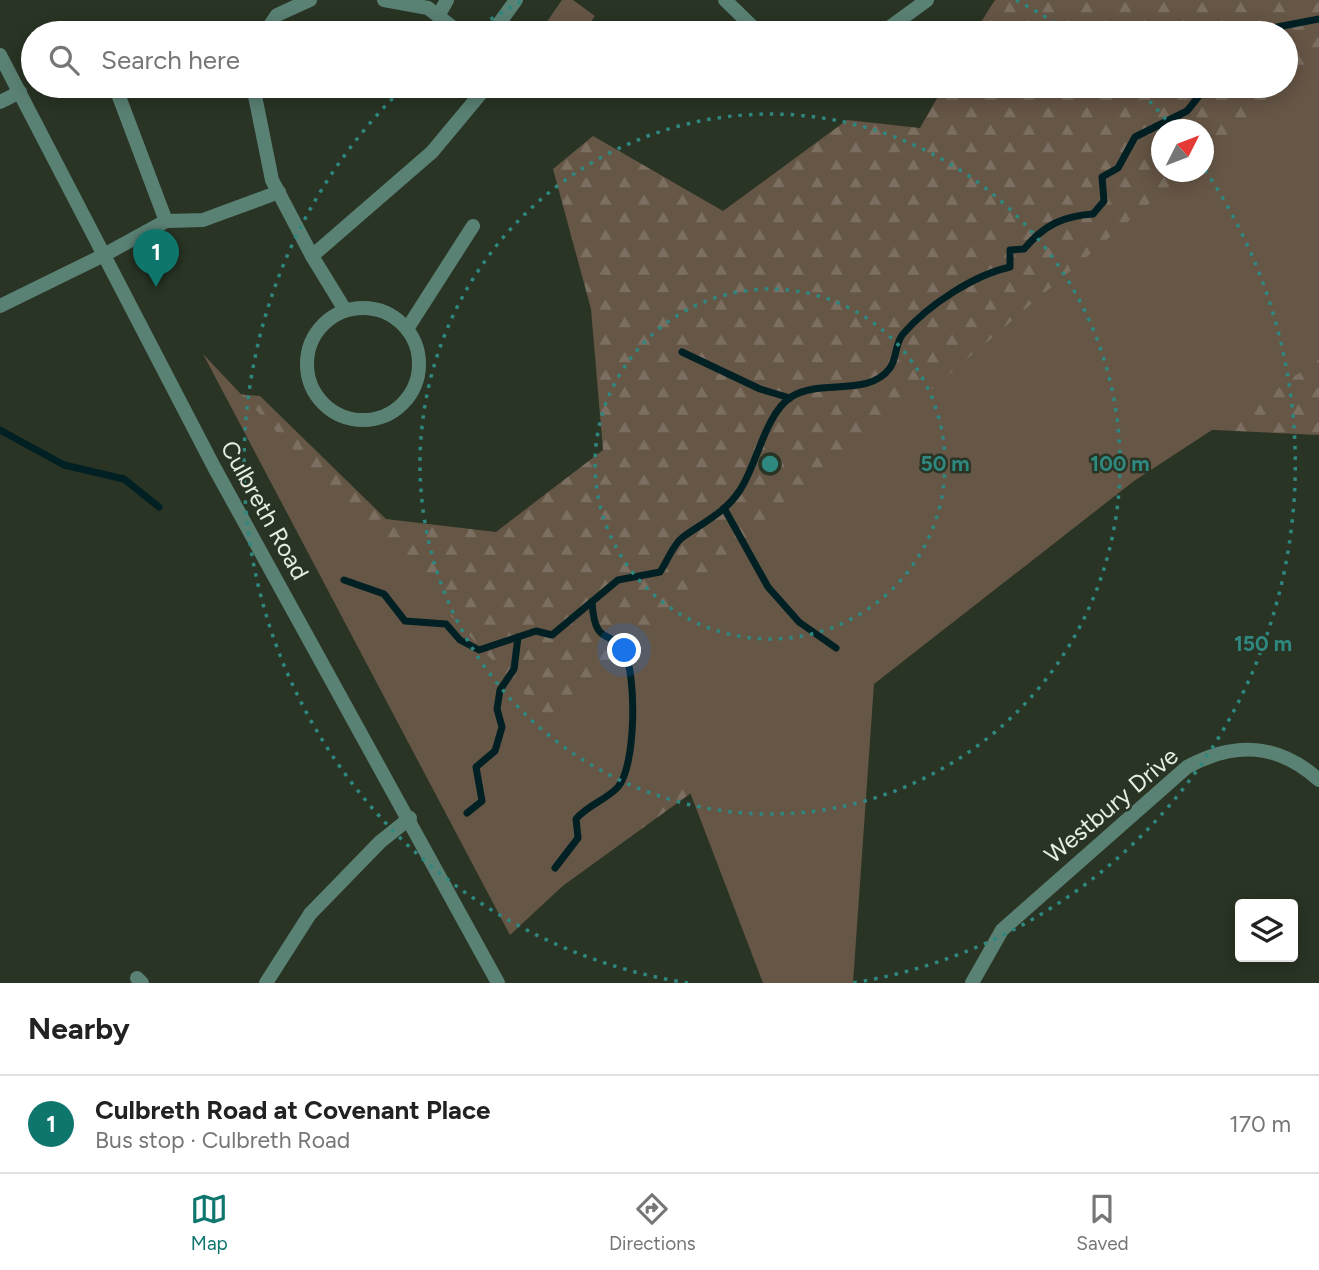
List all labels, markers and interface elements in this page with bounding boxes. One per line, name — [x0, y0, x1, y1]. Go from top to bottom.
search box — [21, 21, 1298, 98]
icon: search — [45, 41, 83, 79]
text: Search here — [101, 44, 240, 76]
north arrow — [1151, 119, 1214, 182]
pin: 1 — [133, 229, 179, 287]
street label: Culbreth Road — [215, 435, 315, 585]
text: 50 m — [920, 451, 970, 476]
text: 100 m — [1090, 451, 1150, 476]
centre of rings — [758, 452, 782, 476]
text: 150 m — [1234, 631, 1292, 656]
your location — [607, 633, 641, 667]
street label: Westbury Drive — [1038, 741, 1184, 869]
map controls — [1235, 899, 1298, 962]
button: layers — [1235, 899, 1298, 962]
text: Nearby — [28, 1010, 130, 1047]
text: Culbreth Road at Covenant Place — [95, 1094, 491, 1126]
text: 1 — [46, 1110, 56, 1138]
text: 170 m — [1229, 1110, 1291, 1138]
text: Bus stop · Culbreth Road — [95, 1126, 350, 1154]
tab: Map — [190, 1190, 228, 1255]
tab: Directions — [609, 1190, 696, 1255]
tab: Saved — [1076, 1190, 1129, 1255]

